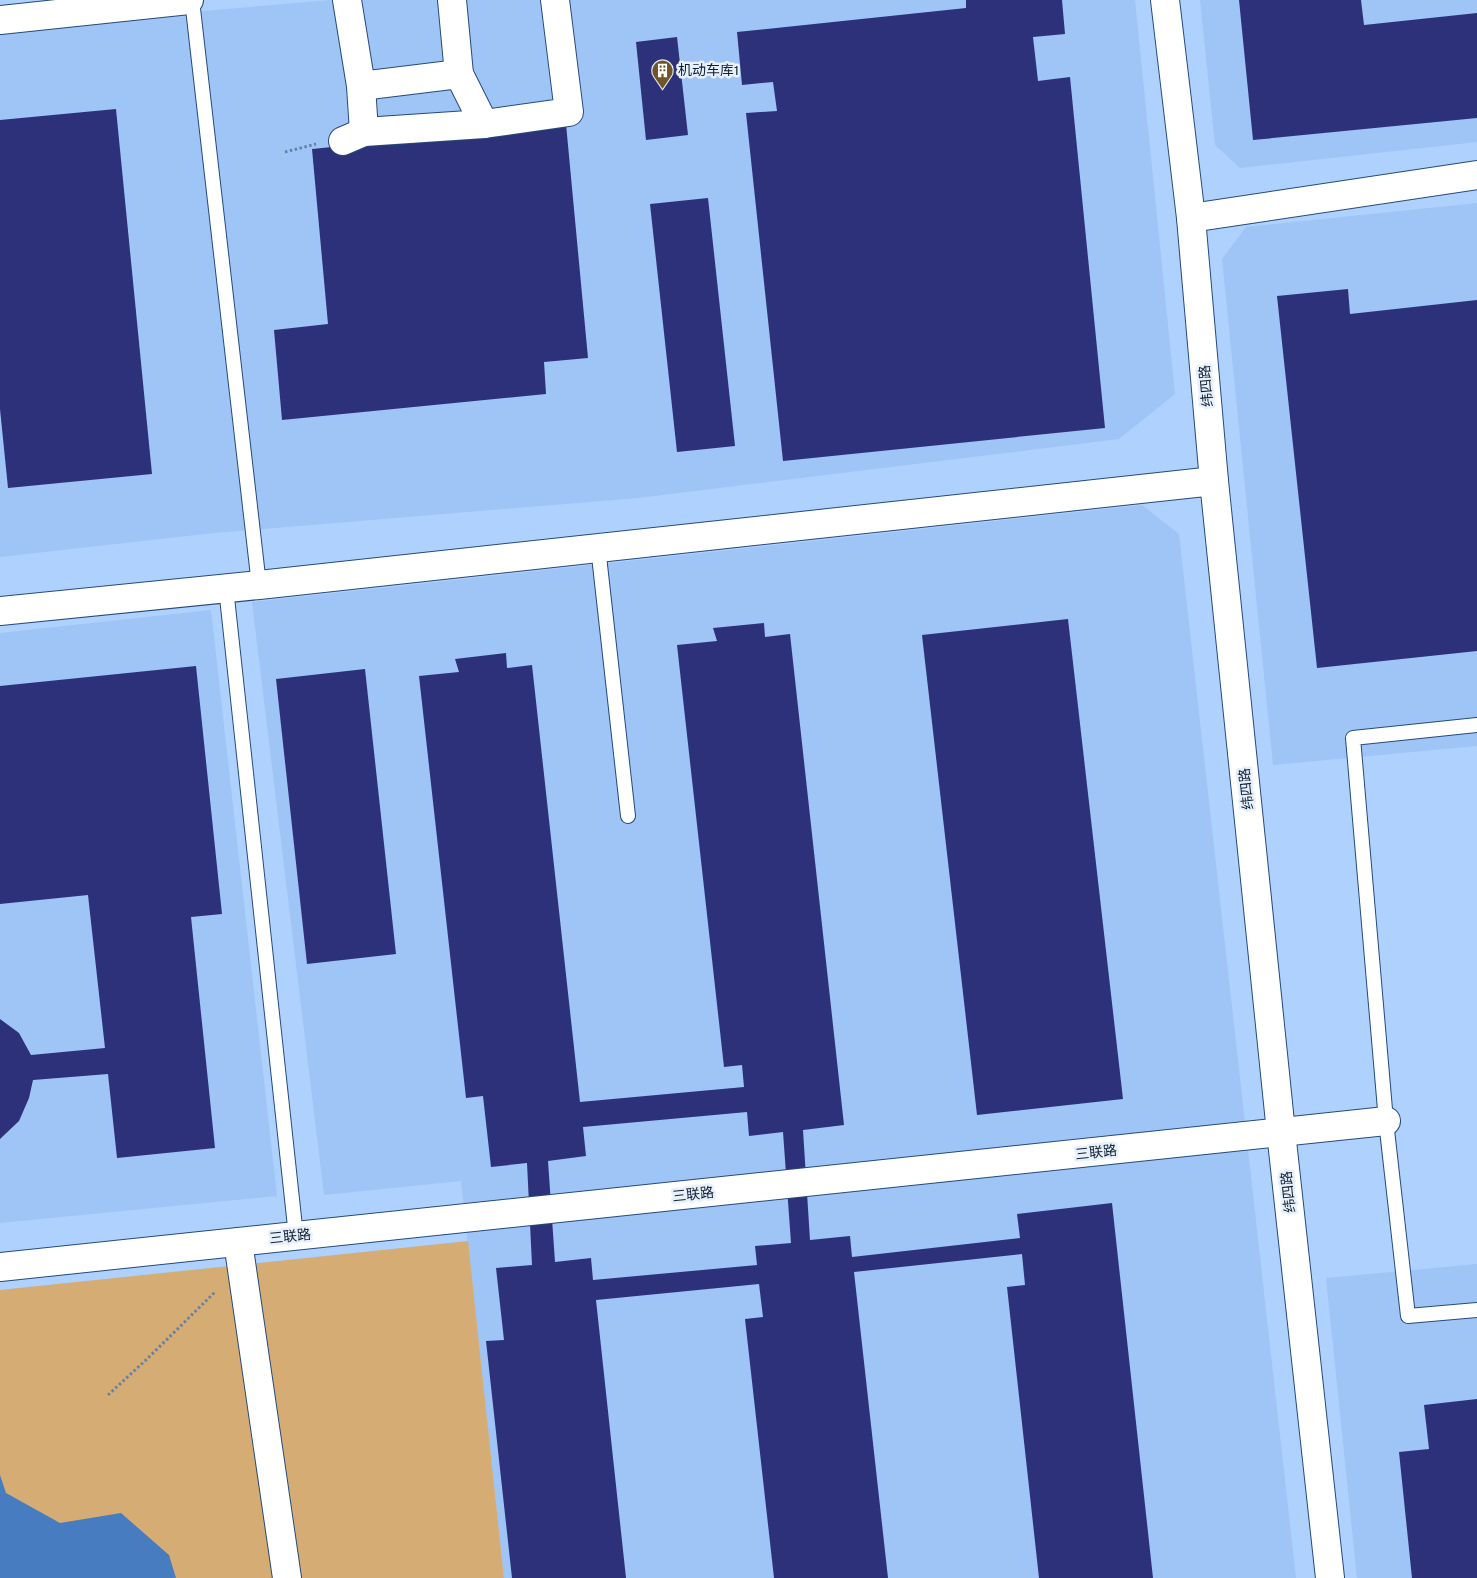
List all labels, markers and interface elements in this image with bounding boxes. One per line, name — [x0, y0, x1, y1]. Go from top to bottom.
building icon: 机动车库1 — [650, 58, 674, 89]
place label: 机动车库1 — [678, 62, 739, 80]
street label: 纬四路 — [1197, 364, 1218, 408]
street label: 纬四路 — [1237, 767, 1258, 811]
street label: 三联路 — [1074, 1143, 1118, 1164]
street label: 纬四路 — [1279, 1170, 1300, 1214]
street label: 三联路 — [671, 1185, 715, 1206]
street label: 三联路 — [268, 1227, 312, 1248]

